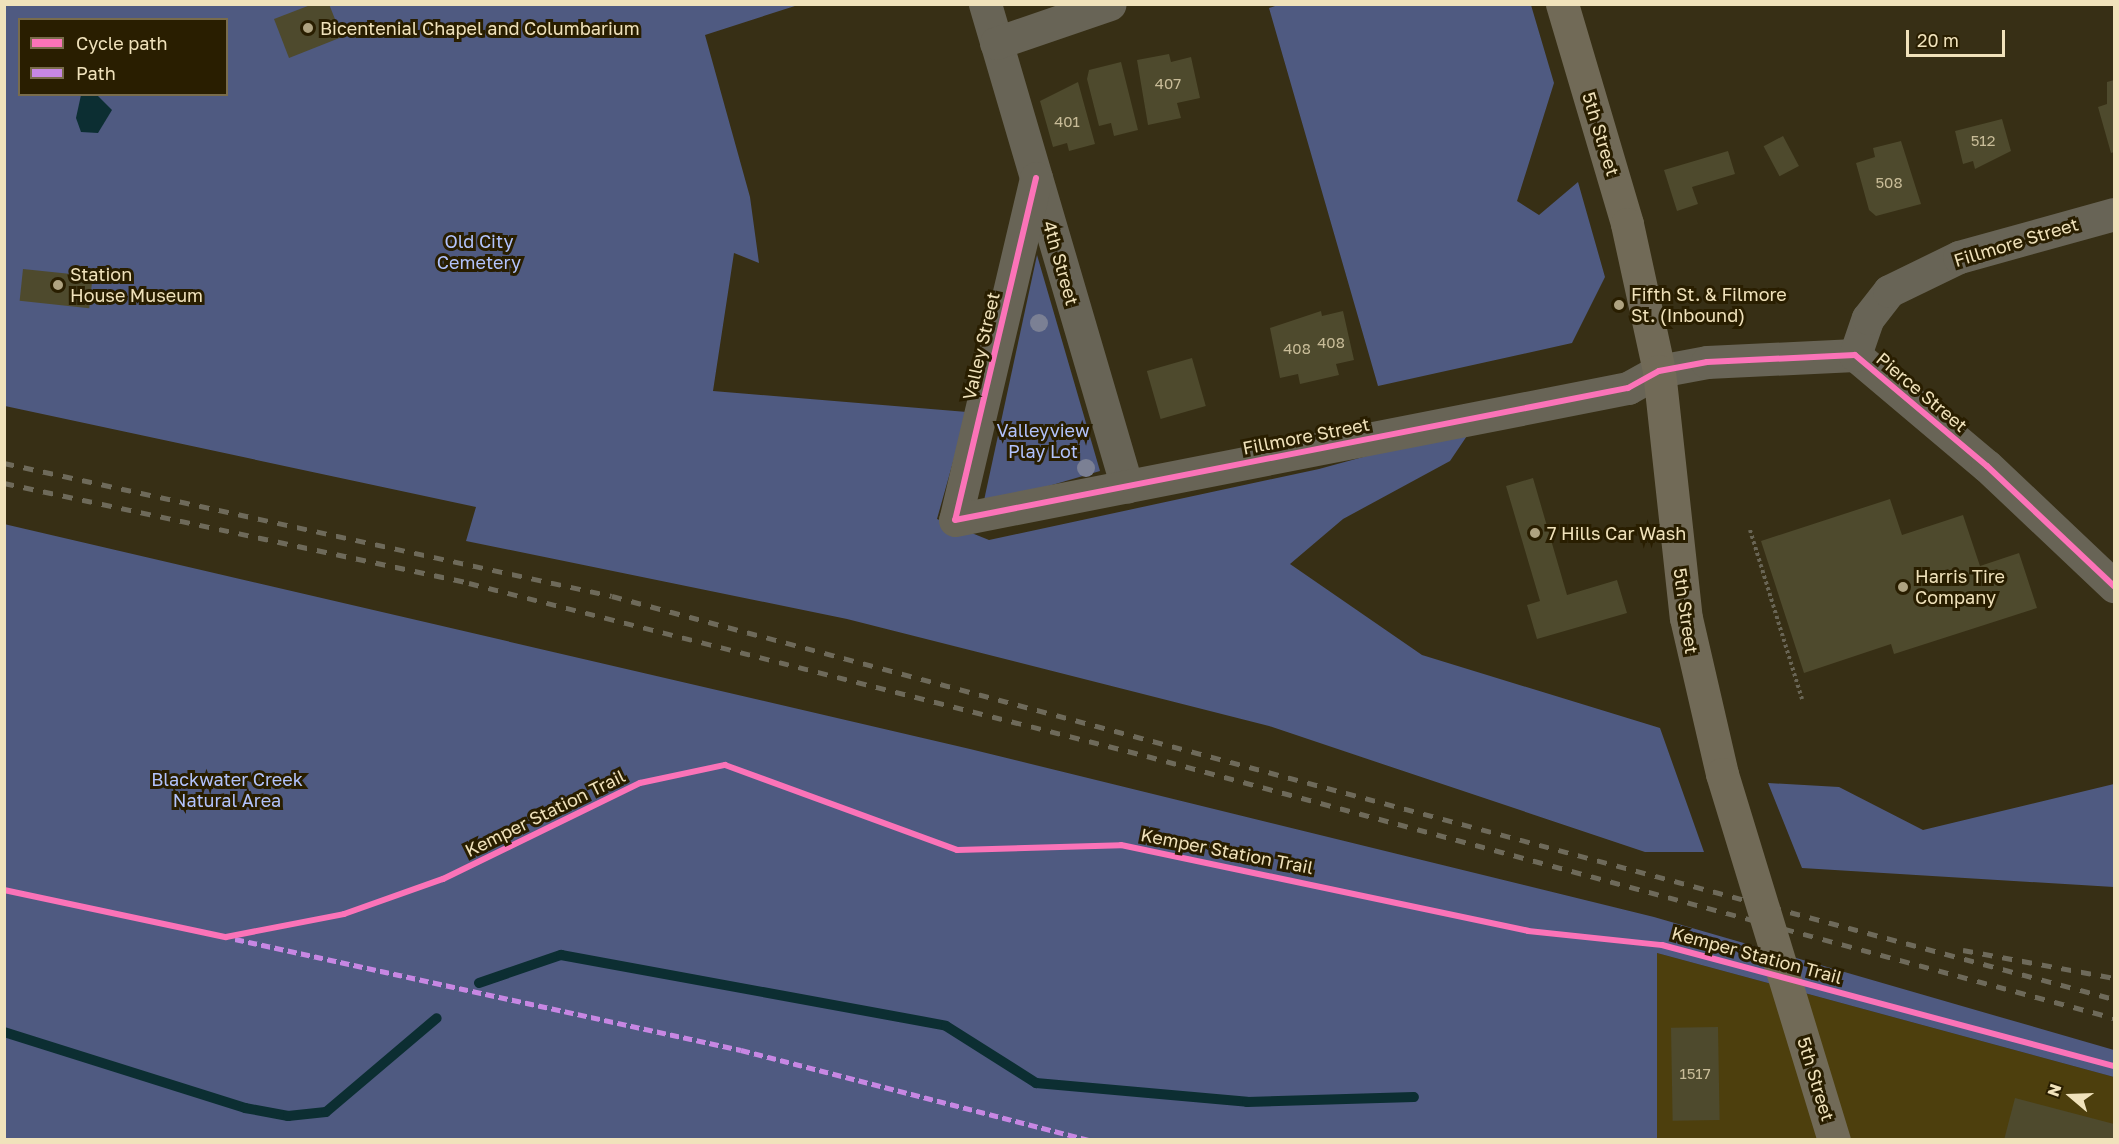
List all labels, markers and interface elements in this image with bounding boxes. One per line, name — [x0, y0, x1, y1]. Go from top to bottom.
place label: Bicentenial Chapel and Columbarium — [320, 17, 640, 39]
legend — [18, 18, 228, 96]
scale bar — [1909, 18, 2008, 56]
marker: Bicentenial Chapel and Columbarium — [301, 21, 315, 35]
text: 20 m — [1917, 29, 1959, 51]
text: Cycle path — [76, 32, 168, 54]
text: Path — [76, 62, 116, 84]
house number: 407 — [1155, 75, 1181, 93]
street label: 5th Street — [1578, 89, 1624, 179]
house number: 401 — [1054, 113, 1080, 131]
house number: 512 — [1971, 132, 1995, 150]
house number: 508 — [1875, 174, 1903, 192]
street label: Fillmore Street — [1951, 213, 2081, 271]
street label: 4th Street — [1039, 218, 1083, 308]
park label: Old City Cemetery — [437, 231, 521, 274]
place label: Station House Museum — [70, 264, 203, 306]
marker: Station House Museum — [51, 278, 65, 292]
place label: Fifth St. & Filmore St. (Inbound) — [1631, 284, 1787, 326]
street label: Valley Street — [958, 290, 1004, 402]
marker: Fifth St. & Filmore St. (Inbound) — [1612, 298, 1626, 312]
house number: 408 — [1317, 334, 1345, 352]
house number: 408 — [1283, 340, 1311, 358]
street label: Pierce Street — [1872, 348, 1972, 436]
street label: Fillmore Street — [1241, 413, 1371, 459]
park label: Valleyview Play Lot — [997, 420, 1089, 462]
place label: 7 Hills Car Wash — [1547, 522, 1686, 544]
marker: 7 Hills Car Wash — [1528, 526, 1542, 540]
place label: Harris Tire Company — [1915, 566, 2005, 608]
street label: 5th Street — [1669, 567, 1703, 655]
marker: Harris Tire Company — [1896, 580, 1910, 594]
street label: Kemper Station Trail — [461, 765, 629, 861]
park label: Blackwater Creek Natural Area — [151, 769, 303, 812]
street label: Kemper Station Trail — [1139, 824, 1315, 878]
street label: Kemper Station Trail — [1670, 922, 1844, 988]
street label: 5th Street — [1793, 1034, 1839, 1124]
house number: 1517 — [1679, 1065, 1711, 1083]
north arrow — [2041, 1066, 2101, 1126]
text: N — [2043, 1081, 2065, 1099]

